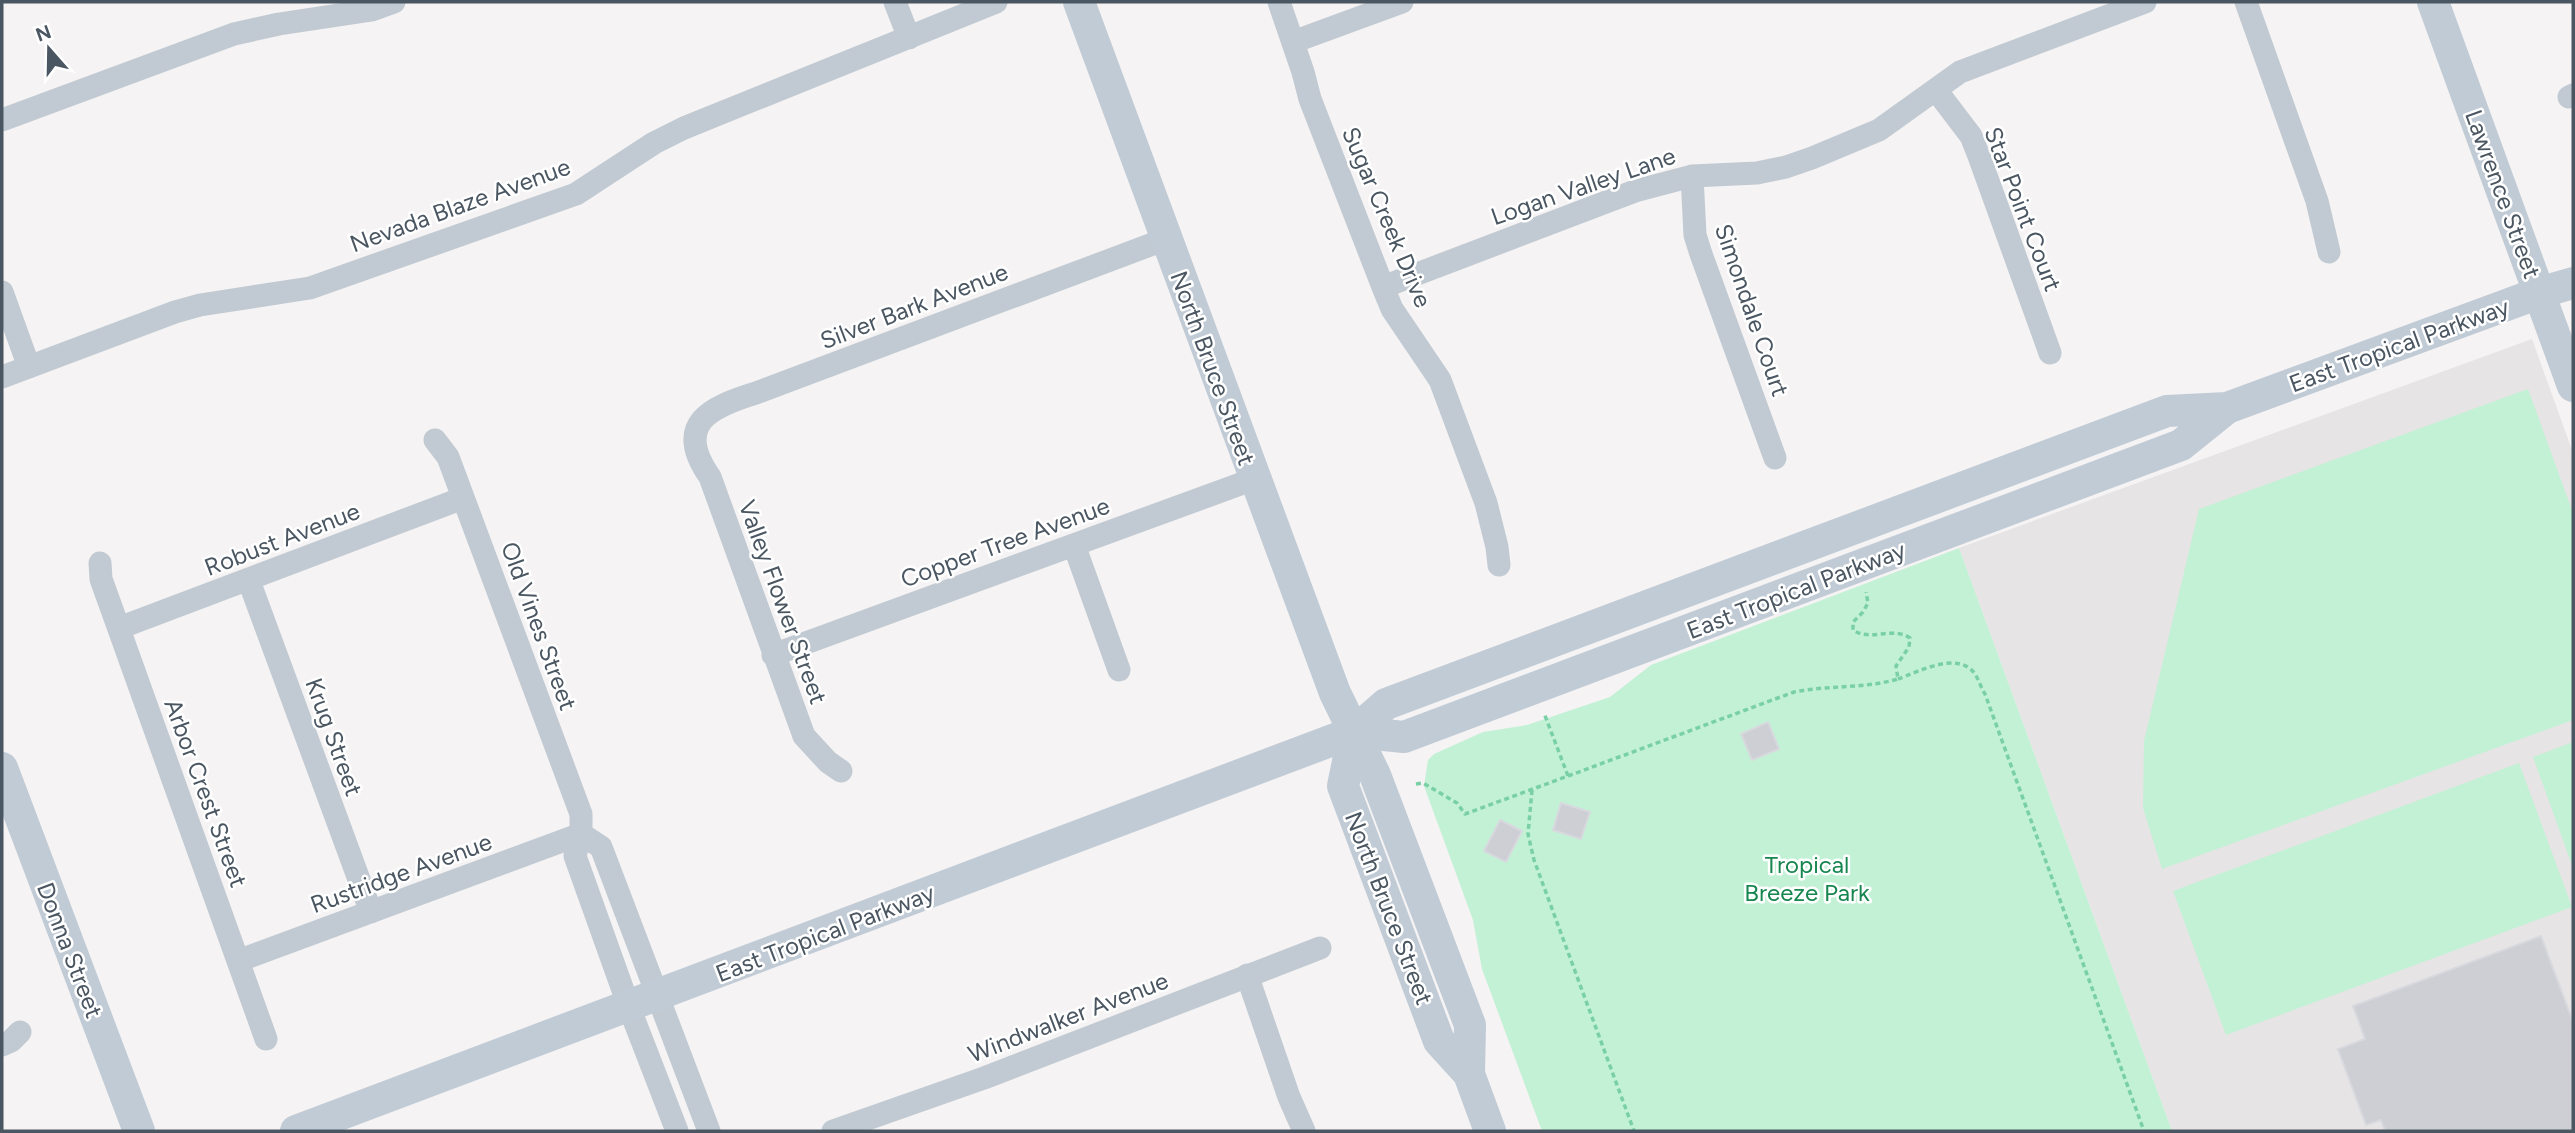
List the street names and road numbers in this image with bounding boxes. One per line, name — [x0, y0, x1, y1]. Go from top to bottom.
street label: Lawrence Street — [2459, 106, 2547, 282]
street label: Sugar Creek Drive — [1336, 122, 1438, 312]
street label: Star Point Court — [1978, 123, 2068, 295]
street label: Logan Valley Lane — [1487, 141, 1679, 231]
street label: Nevada Blaze Avenue — [346, 152, 574, 258]
street label: Simondale Court — [1709, 220, 1795, 400]
street label: Silver Bark Avenue — [816, 257, 1012, 355]
street label: North Bruce Street — [1164, 267, 1262, 469]
street label: East Tropical Parkway — [2285, 292, 2513, 398]
street label: Copper Tree Avenue — [897, 491, 1113, 593]
street label: Robust Avenue — [200, 496, 364, 582]
street label: Valley Flower Street — [733, 496, 833, 708]
street label: East Tropical Parkway — [1683, 535, 1910, 645]
street label: Old Vines Street — [495, 538, 583, 714]
street label: Krug Street — [299, 674, 369, 800]
street label: Arbor Crest Street — [158, 695, 254, 891]
street label: North Bruce Street — [1339, 807, 1439, 1009]
street label: Rustridge Avenue — [306, 827, 496, 919]
street label: Donna Street — [31, 878, 109, 1022]
street label: East Tropical Parkway — [712, 878, 939, 988]
street label: Windwalker Avenue — [964, 966, 1172, 1068]

